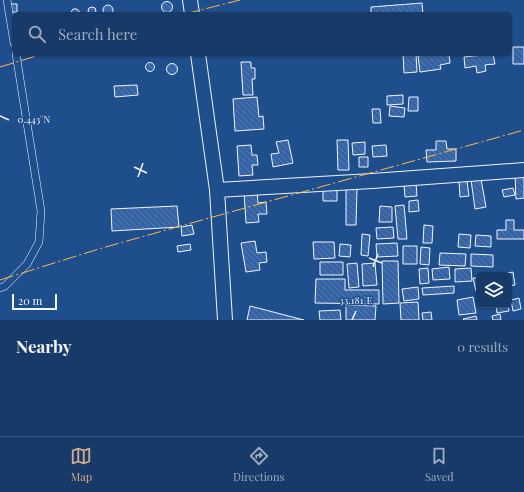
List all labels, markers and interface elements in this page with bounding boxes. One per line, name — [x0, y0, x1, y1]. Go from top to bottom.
search box — [12, 12, 512, 56]
icon: search — [26, 23, 48, 45]
text: Search here — [58, 24, 137, 44]
text: 0.443°N — [18, 112, 50, 126]
map controls — [476, 272, 512, 308]
button: layers — [476, 272, 512, 308]
scale bar — [12, 292, 57, 311]
text: 20 m — [18, 293, 42, 308]
text: 33.181°E — [339, 293, 373, 307]
text: Nearby — [16, 335, 71, 357]
text: 0 results — [457, 338, 508, 355]
tab: Map — [70, 445, 92, 484]
tab: Directions — [233, 445, 284, 484]
tab: Saved — [425, 445, 454, 484]

